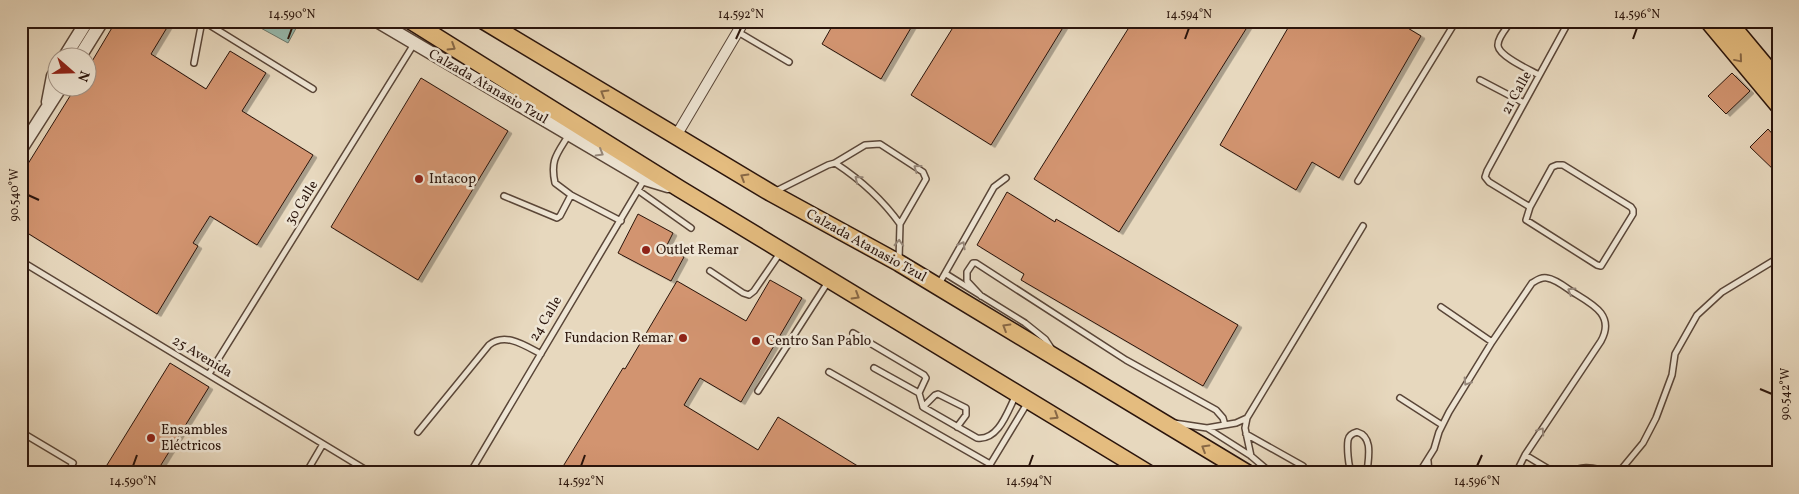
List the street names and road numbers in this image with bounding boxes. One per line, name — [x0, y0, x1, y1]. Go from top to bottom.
street label: Calzada Atanasio Tzul — [425, 45, 551, 129]
street label: 21 Calle — [1497, 68, 1537, 118]
street label: 30 Calle — [281, 177, 323, 229]
street label: Calzada Atanasio Tzul — [802, 205, 930, 287]
street label: 24 Calle — [525, 293, 567, 345]
street label: 25 Avenida — [168, 331, 236, 383]

